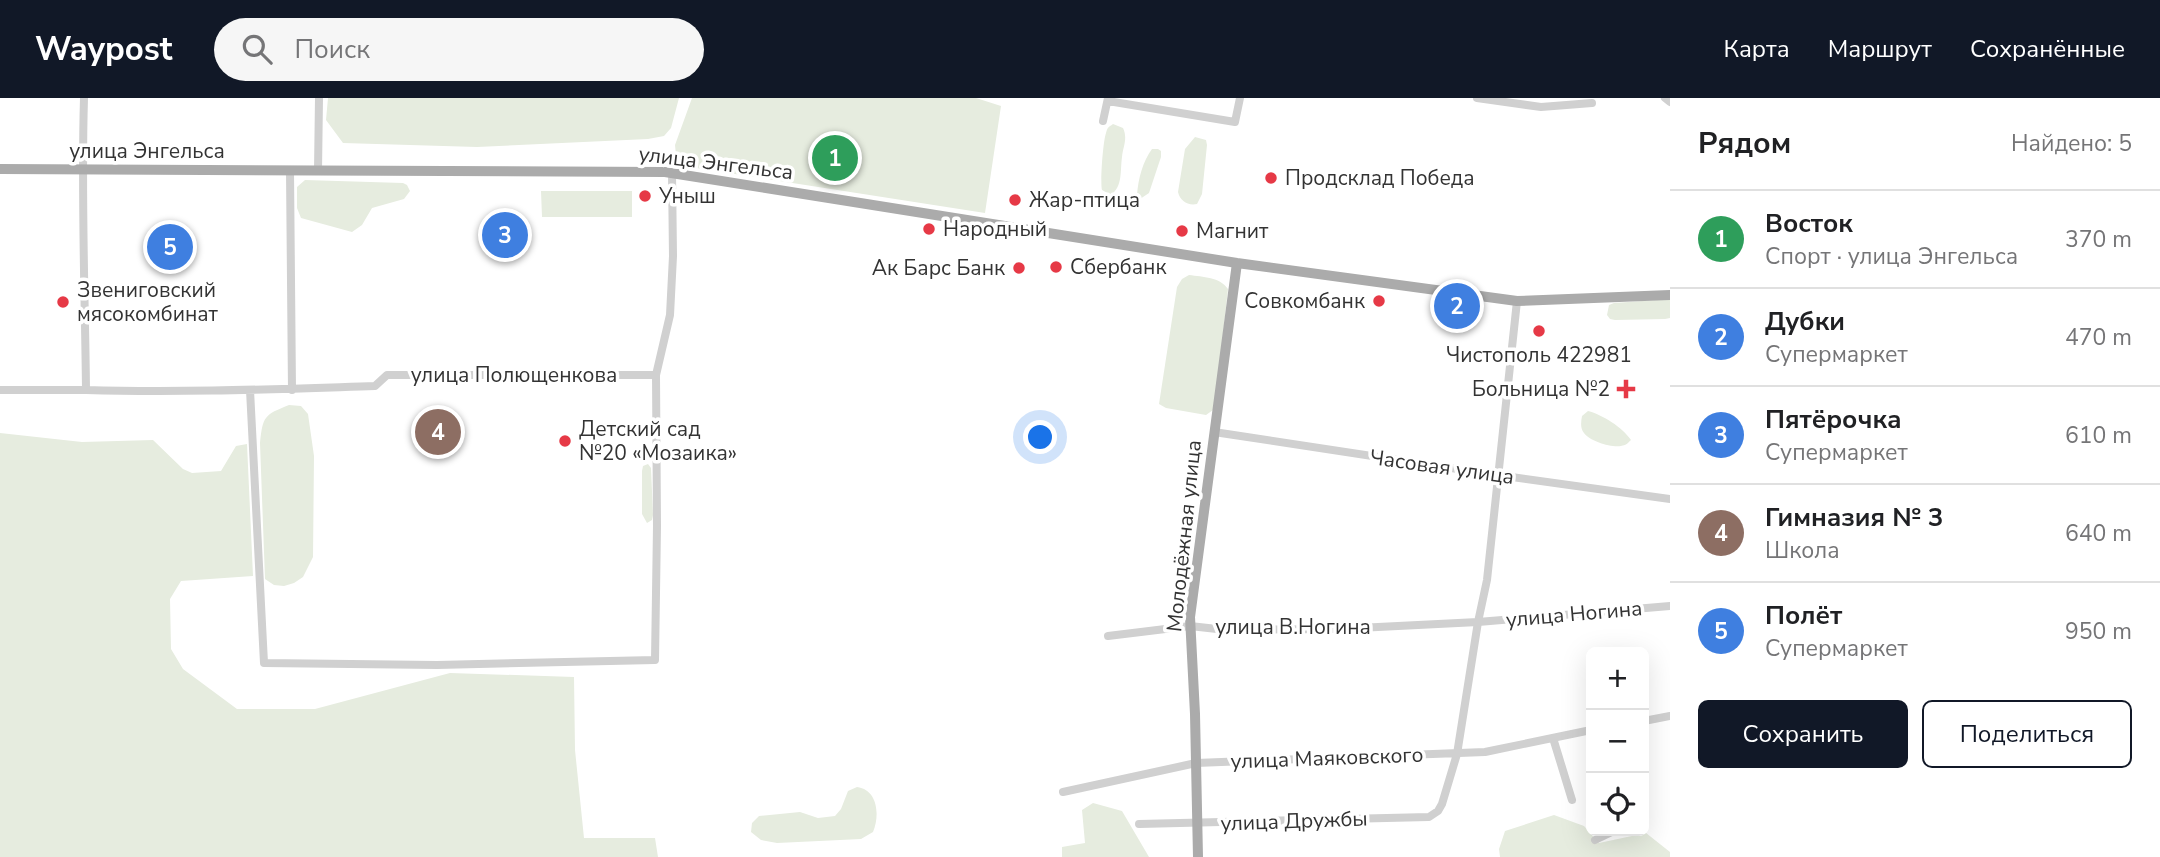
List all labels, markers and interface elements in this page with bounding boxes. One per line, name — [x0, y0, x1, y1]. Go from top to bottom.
search box — [214, 18, 704, 81]
text: Waypost — [35, 27, 172, 72]
icon: search — [238, 30, 276, 68]
text: Поиск — [294, 32, 370, 67]
text: Карта — [1724, 33, 1790, 65]
text: Маршрут — [1828, 33, 1932, 65]
text: Сохранённые — [1970, 33, 2125, 65]
text: Рядом — [1698, 123, 1791, 164]
text: Найдено: 5 — [2011, 128, 2132, 159]
pin: 1 — [812, 132, 858, 184]
street label: улица Энгельса — [69, 137, 225, 165]
street label: улица Энгельса — [637, 140, 795, 186]
place label: Продсклад Победа — [1285, 164, 1475, 192]
marker: Продсклад Победа — [1263, 170, 1279, 186]
place label: Уныш — [658, 182, 716, 210]
place label: Жар-птица — [1029, 186, 1140, 214]
marker: Уныш — [637, 188, 653, 204]
marker: Жар-птица — [1007, 192, 1023, 208]
text: Восток — [1765, 206, 1853, 241]
pin: 3 — [482, 209, 528, 261]
place label: Народный — [943, 215, 1047, 243]
place label: Магнит — [1196, 217, 1269, 245]
pin: 5 — [147, 221, 193, 273]
marker: Народный — [921, 221, 937, 237]
marker: Магнит — [1174, 223, 1190, 239]
text: 1 — [1714, 224, 1728, 255]
text: 370 m — [2065, 224, 2132, 255]
text: Спорт · улица Энгельса — [1765, 241, 2018, 272]
place label: Сбербанк — [1070, 253, 1167, 281]
place label: Ак Барс Банк — [872, 254, 1006, 282]
marker: Сбербанк — [1048, 259, 1064, 275]
marker: Ак Барс Банк — [1011, 260, 1027, 276]
place label: Звениговский мясокомбинат — [77, 276, 219, 328]
pin: 2 — [1434, 280, 1480, 332]
place label: Совкомбанк — [1244, 287, 1366, 315]
marker: Совкомбанк — [1371, 293, 1387, 309]
marker: Звениговский мясокомбинат — [55, 294, 71, 310]
text: Дубки — [1765, 304, 1845, 339]
text: 2 — [1714, 322, 1728, 353]
text: 470 m — [2065, 322, 2132, 353]
marker: Чистополь 422981 — [1531, 323, 1547, 339]
text: Супермаркет — [1765, 339, 1908, 370]
place label: Чистополь 422981 — [1446, 341, 1632, 369]
street label: улица Полющенкова — [411, 361, 617, 389]
place label: Больница №2 — [1472, 375, 1610, 403]
marker: Больница №2 — [1616, 379, 1636, 399]
text: Пятёрочка — [1765, 402, 1902, 437]
pin: 4 — [415, 406, 461, 458]
place label: Детский сад №20 «Мозаика» — [579, 415, 737, 467]
your location — [1023, 420, 1057, 454]
text: 3 — [1714, 420, 1728, 451]
text: 610 m — [2065, 420, 2132, 451]
marker: Детский сад №20 «Мозаика» — [557, 433, 573, 449]
text: Супермаркет — [1765, 437, 1908, 468]
street label: Молодёжная улица — [1160, 439, 1208, 633]
street label: Часовая улица — [1368, 443, 1516, 491]
text: Гимназия № 3 — [1765, 500, 1943, 535]
text: 4 — [1714, 518, 1728, 549]
text: 640 m — [2065, 518, 2132, 549]
text: Школа — [1765, 535, 1840, 566]
street label: улица Ногина — [1505, 594, 1643, 634]
text: Полёт — [1765, 598, 1842, 633]
street label: улица В.Ногина — [1215, 613, 1371, 641]
text: 5 — [1714, 616, 1728, 647]
text: 950 m — [2065, 616, 2132, 647]
text: Супермаркет — [1765, 633, 1908, 664]
map controls — [1586, 647, 1649, 836]
button: + — [1586, 647, 1649, 710]
button: Сохранить — [1698, 700, 1908, 768]
button: Поделиться — [1922, 700, 2132, 768]
button: − — [1586, 710, 1649, 773]
street label: улица Маяковского — [1230, 741, 1424, 775]
button: locate — [1586, 773, 1649, 836]
street label: улица Дружбы — [1220, 804, 1368, 838]

